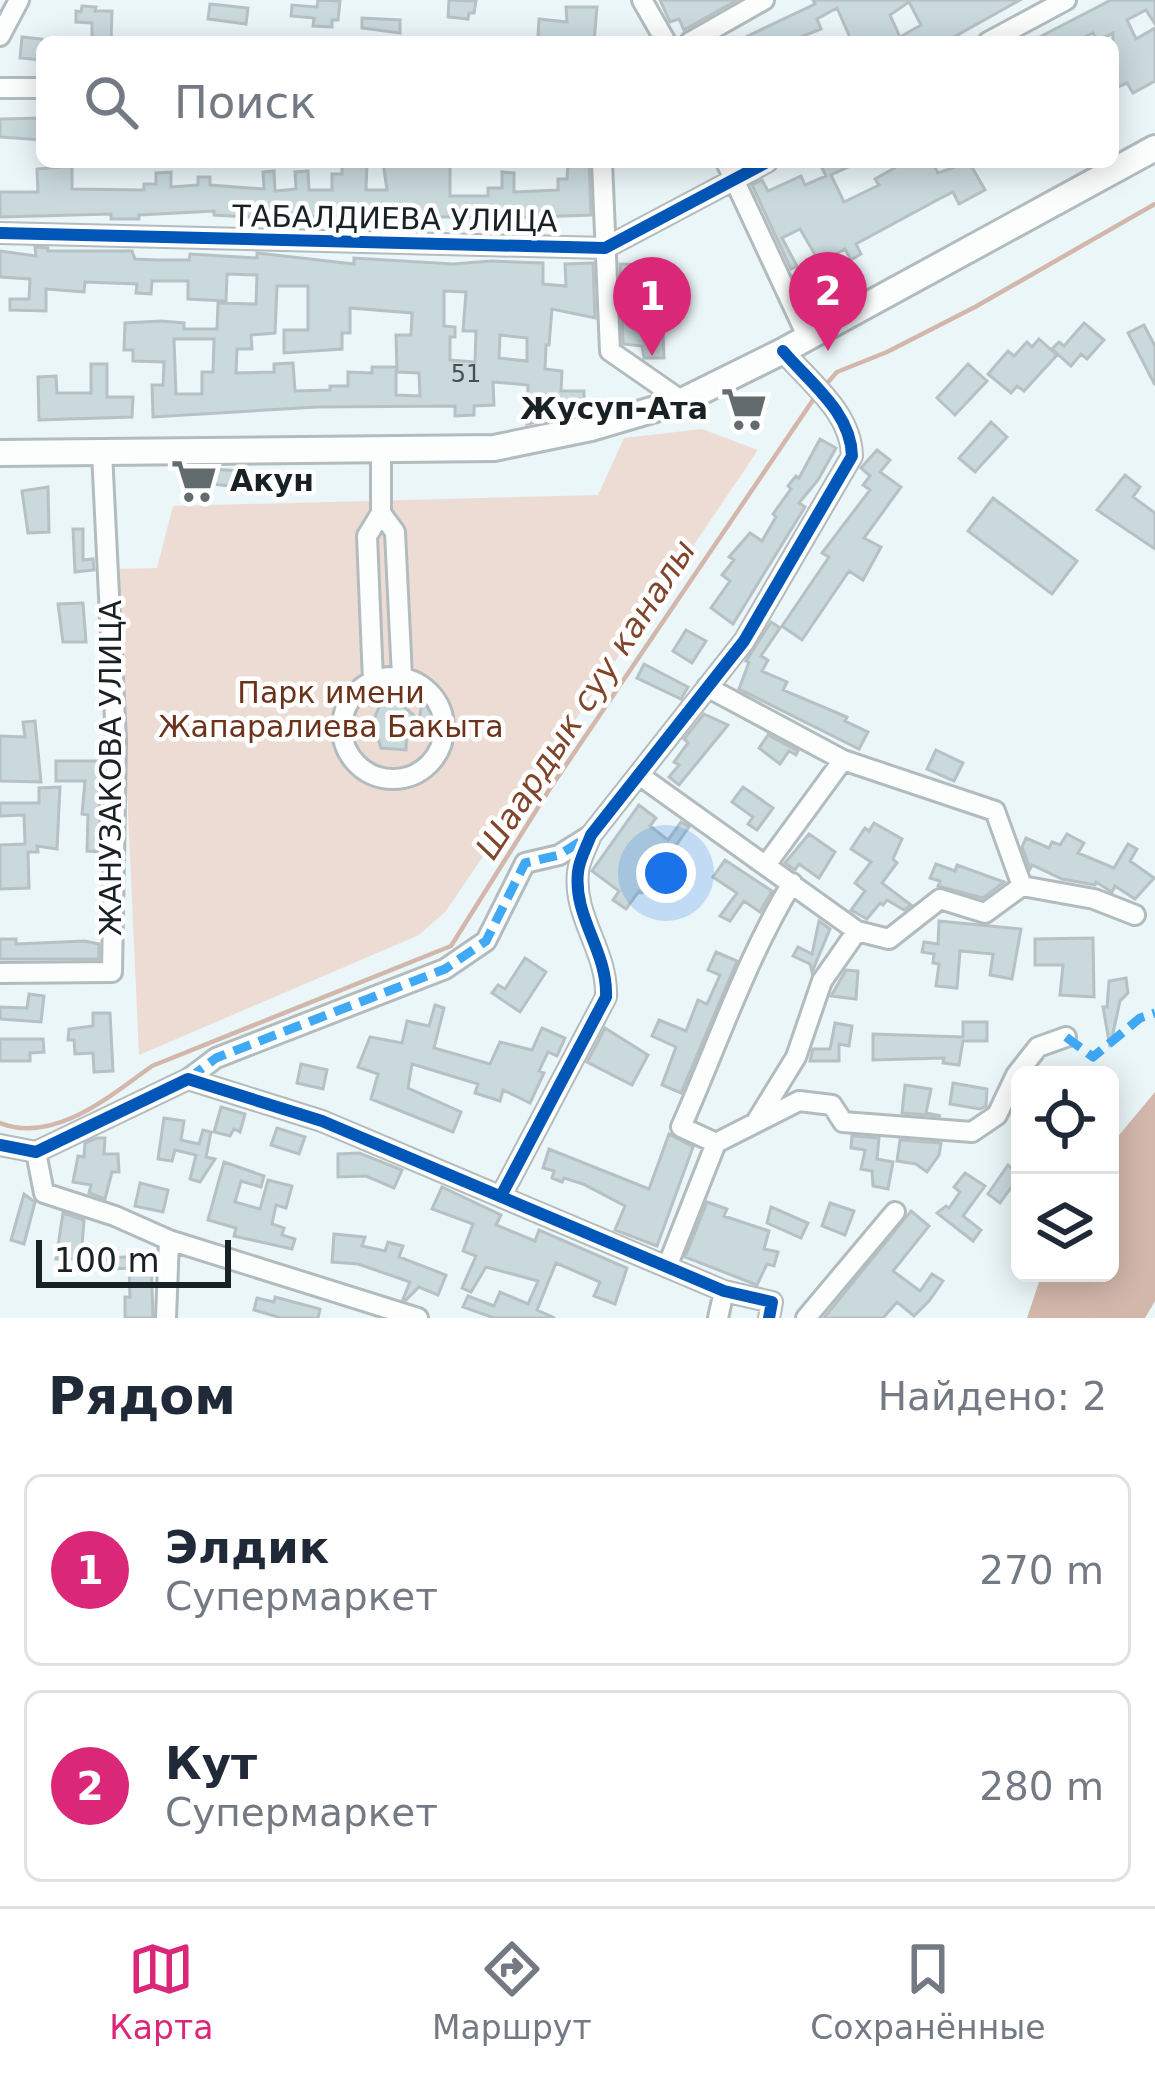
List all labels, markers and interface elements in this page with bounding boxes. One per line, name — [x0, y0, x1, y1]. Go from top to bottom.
search box — [36, 36, 1119, 168]
icon: search — [78, 69, 144, 135]
text: Поиск — [174, 76, 317, 129]
street label: ТАБАЛДИЕВА УЛИЦА — [231, 198, 558, 239]
pin: 2 — [789, 252, 867, 351]
pin: 1 — [613, 257, 691, 356]
house number: 51 — [451, 360, 481, 388]
supermarket icon: Жусуп-Ата — [719, 384, 769, 434]
place label: Жусуп-Ата — [520, 391, 708, 426]
supermarket icon: Акун — [169, 456, 219, 506]
place label: Акун — [230, 463, 314, 498]
water label: Шаардык суу каналы — [468, 532, 703, 866]
street label: ЖАНУЗАКОВА УЛИЦА — [93, 599, 128, 936]
park label: Парк имени Жапаралиева Бакыта — [158, 675, 504, 744]
your location — [636, 843, 696, 903]
map controls — [1011, 1066, 1119, 1282]
button: locate — [1011, 1066, 1119, 1174]
button: layers — [1011, 1174, 1119, 1282]
scale bar — [36, 1234, 231, 1287]
text: 100 m — [54, 1241, 160, 1280]
text: Рядом — [48, 1367, 236, 1426]
text: Найдено: 2 — [878, 1374, 1107, 1419]
text: Элдик — [165, 1521, 329, 1574]
text: 1 — [76, 1548, 104, 1593]
text: 270 m — [979, 1548, 1104, 1593]
text: Супермаркет — [165, 1574, 438, 1619]
text: Кут — [165, 1737, 257, 1790]
text: 2 — [76, 1764, 104, 1809]
text: 280 m — [979, 1764, 1104, 1809]
text: Супермаркет — [165, 1790, 438, 1835]
tab: Карта — [109, 1936, 213, 2047]
tab: Маршрут — [432, 1936, 592, 2047]
tab: Сохранённые — [810, 1936, 1046, 2047]

